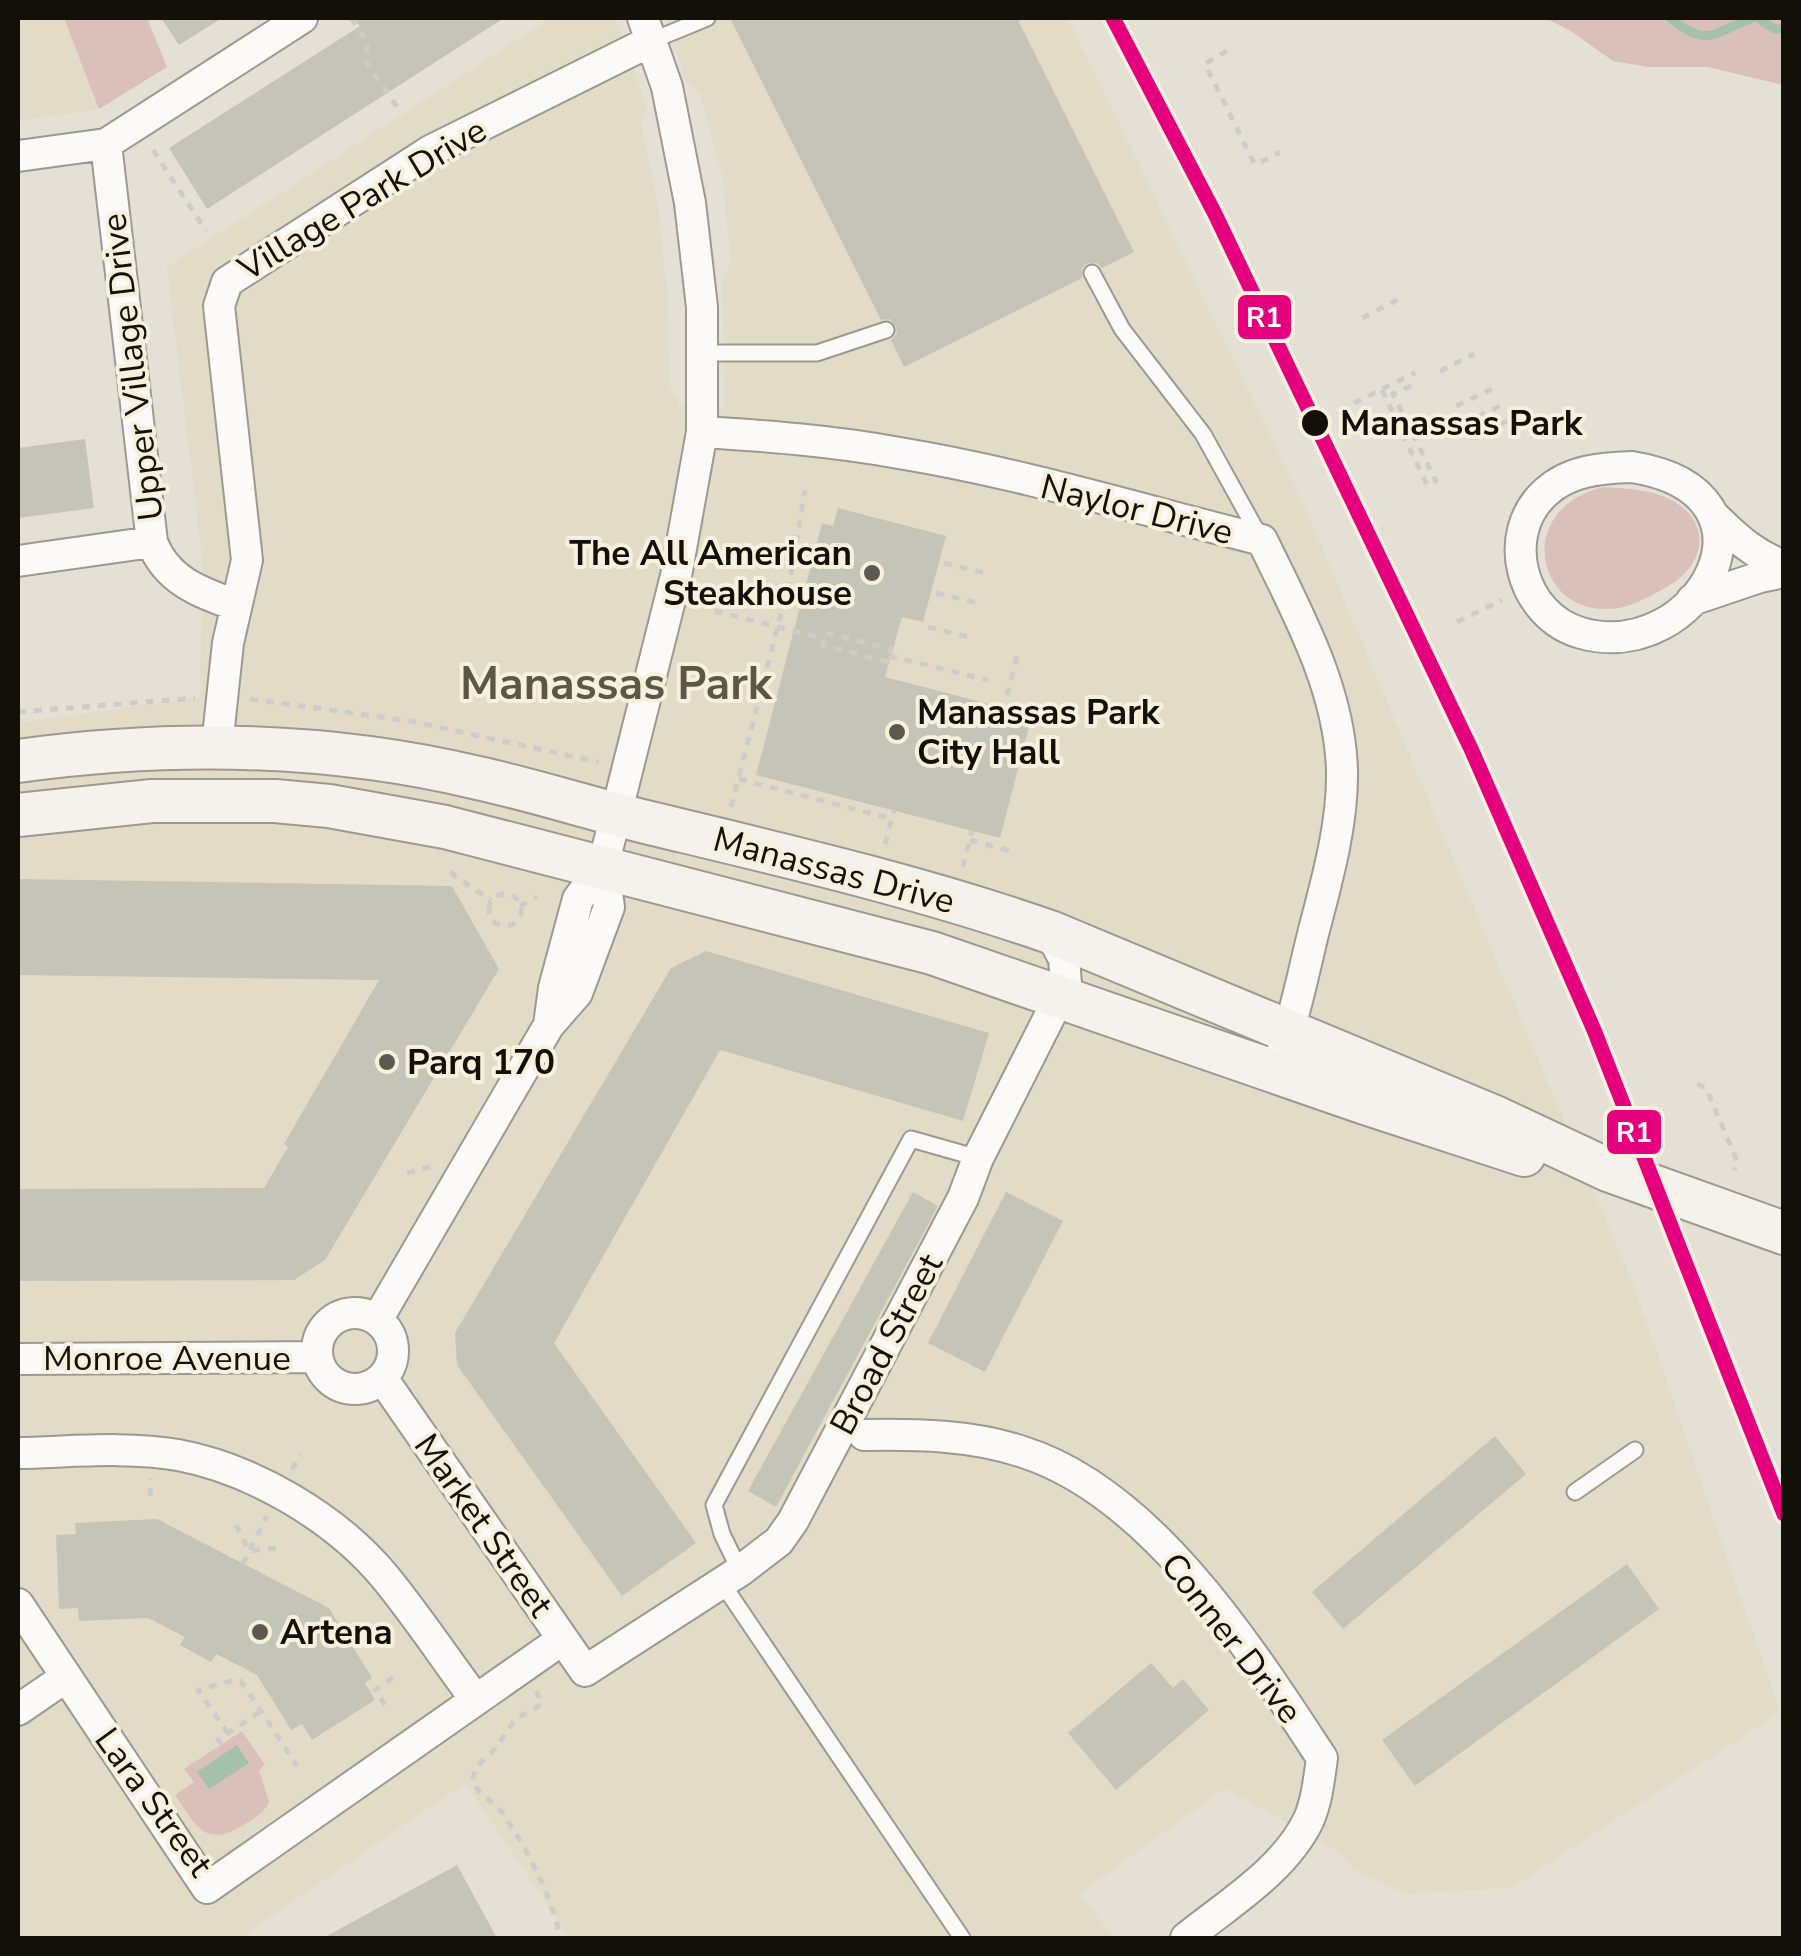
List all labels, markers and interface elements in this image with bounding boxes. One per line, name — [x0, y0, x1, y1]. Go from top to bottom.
street label: Village Park Drive — [229, 107, 495, 293]
street label: Upper Village Drive — [90, 211, 175, 523]
line badge: R1 — [1236, 293, 1293, 341]
text: R1 — [1246, 299, 1282, 337]
place label: Manassas Park — [1340, 400, 1584, 447]
marker: Manassas Park — [1299, 407, 1331, 439]
street label: Naylor Drive — [1036, 463, 1238, 556]
place label: The All American Steakhouse — [569, 530, 852, 617]
marker: The All American Steakhouse — [861, 562, 883, 584]
district label: Manassas Park — [460, 654, 773, 715]
place label: Manassas Park City Hall — [917, 689, 1161, 776]
marker: Manassas Park City Hall — [886, 721, 908, 743]
street label: Manassas Drive — [708, 816, 960, 925]
place label: Parq 170 — [407, 1039, 555, 1086]
marker: Parq 170 — [376, 1051, 398, 1073]
line badge: R1 — [1605, 1108, 1663, 1156]
text: R1 — [1616, 1114, 1652, 1152]
street label: Broad Street — [819, 1245, 954, 1443]
street label: Monroe Avenue — [43, 1335, 291, 1382]
street label: Market Street — [403, 1424, 564, 1627]
street label: Conner Drive — [1150, 1543, 1313, 1733]
place label: Artena — [280, 1609, 393, 1656]
marker: Artena — [249, 1621, 271, 1643]
street label: Lara Street — [84, 1719, 224, 1887]

